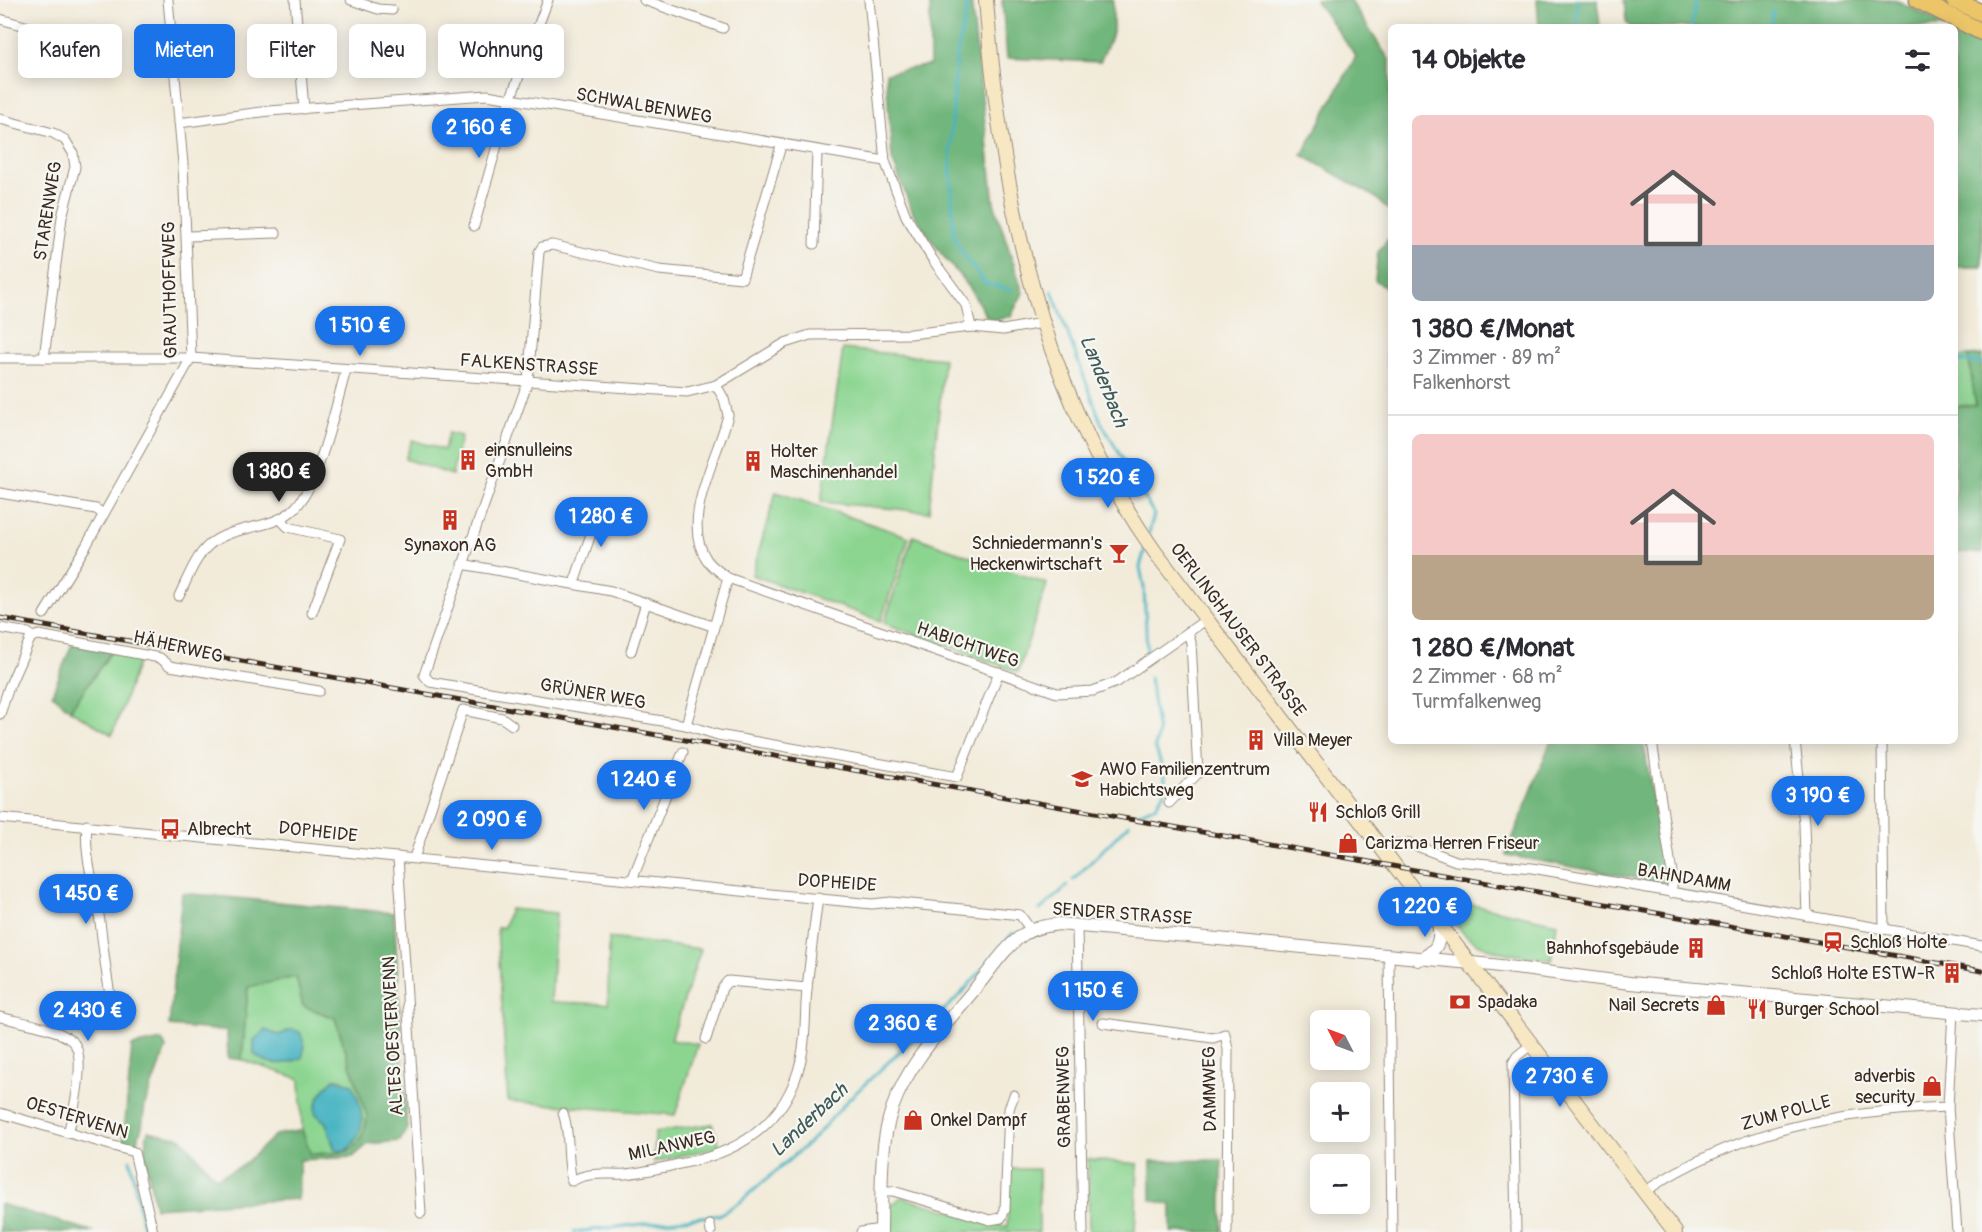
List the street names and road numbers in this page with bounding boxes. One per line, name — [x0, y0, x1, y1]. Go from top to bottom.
street label: SCHWALBENWEG — [574, 83, 714, 129]
street label: STARENWEG — [29, 159, 67, 262]
street label: GRAUTHOFFWEG — [157, 221, 183, 359]
street label: FALKENSTRASSE — [459, 349, 599, 381]
street label: OERLINGHAUSER STRASSE — [1165, 538, 1311, 722]
street label: HABICHTWEG — [914, 617, 1022, 673]
street label: HÄHERWEG — [131, 626, 225, 668]
street label: GRÜNER WEG — [538, 673, 648, 715]
street label: DOPHEIDE — [277, 816, 359, 848]
street label: BAHNDAMM — [1636, 858, 1732, 898]
street label: DOPHEIDE — [797, 869, 877, 897]
street label: SENDER STRASSE — [1051, 898, 1193, 930]
street label: ALTES OESTERVENN — [377, 955, 409, 1117]
street label: GRABENWEG — [1052, 1046, 1076, 1148]
street label: DAMMWEG — [1198, 1046, 1222, 1132]
street label: ZUM POLLE — [1739, 1090, 1833, 1136]
street label: OESTERVENN — [23, 1092, 131, 1144]
street label: MILANWEG — [626, 1126, 718, 1166]

